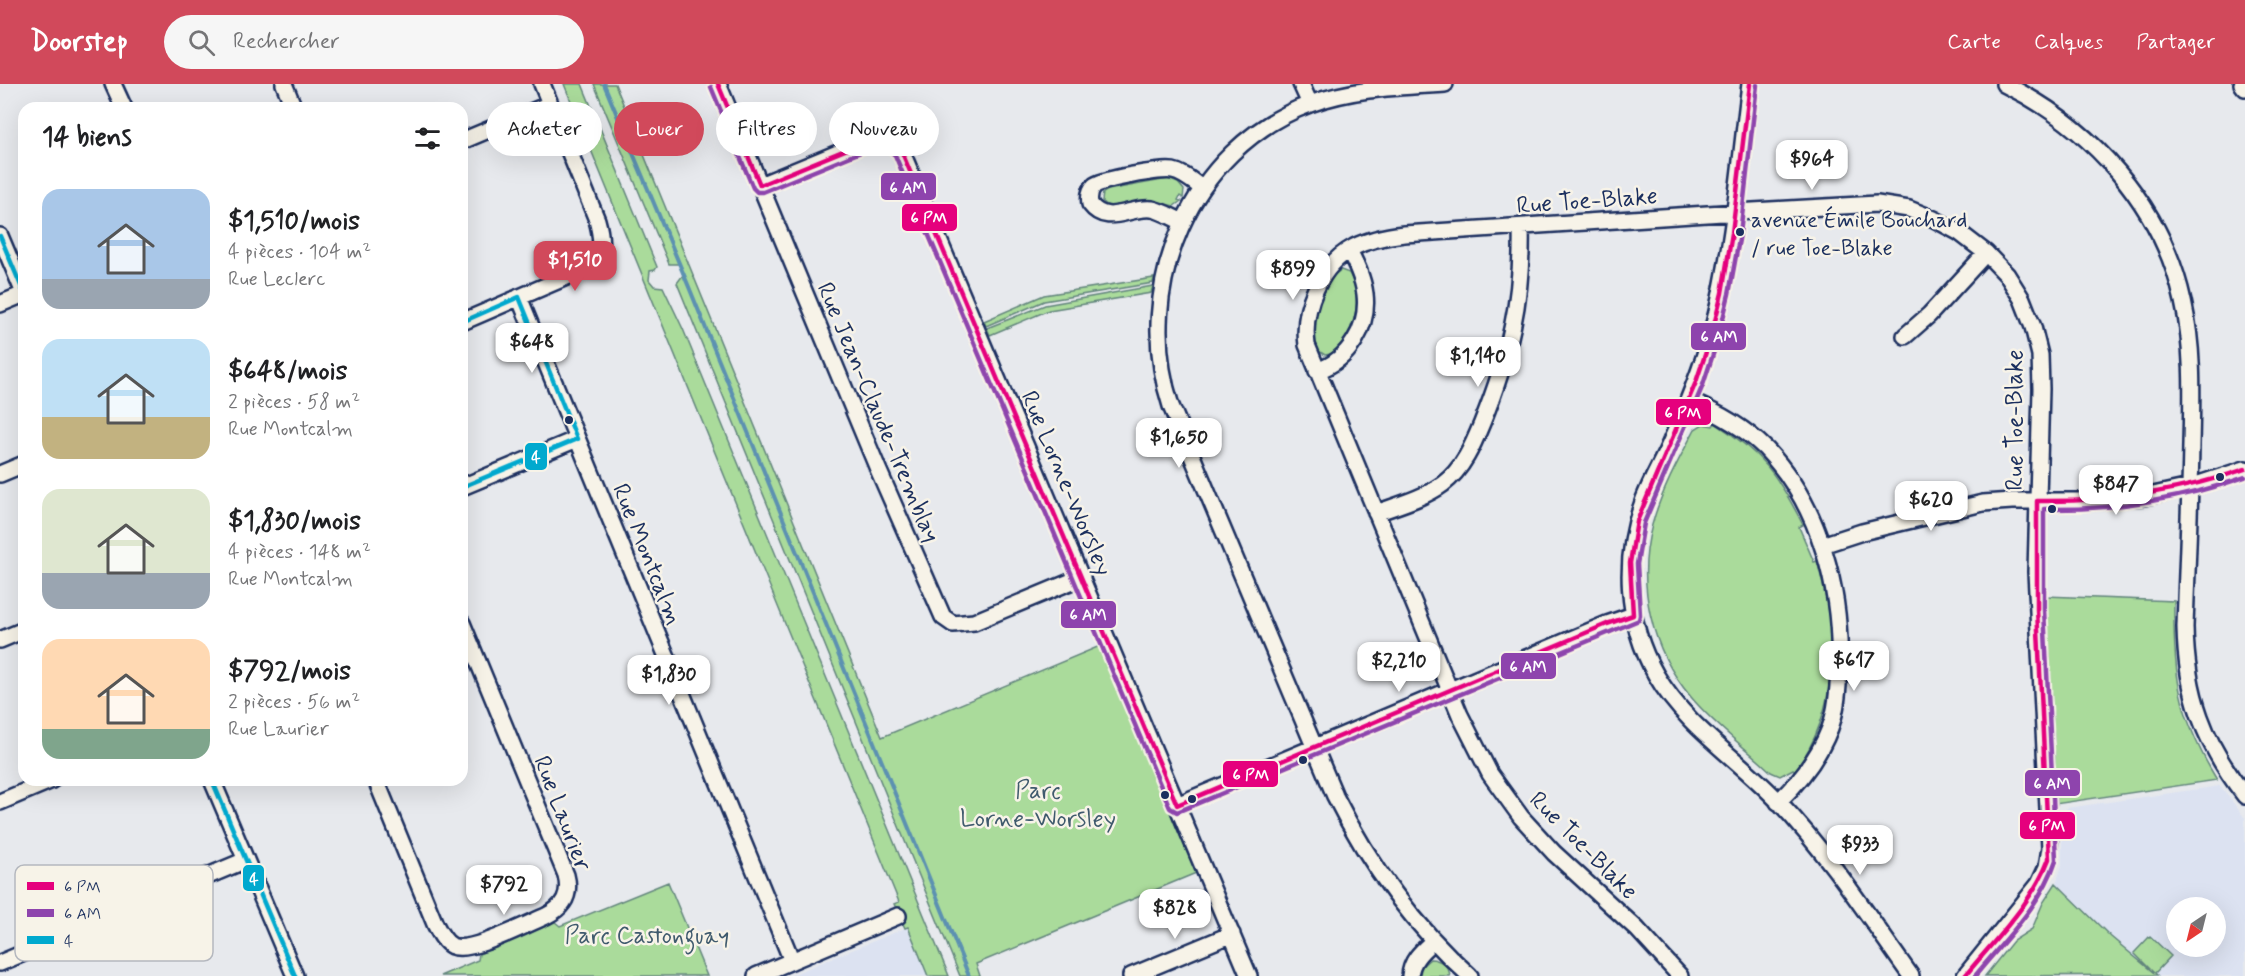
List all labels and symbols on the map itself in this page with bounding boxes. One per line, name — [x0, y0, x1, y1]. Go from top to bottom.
pin: $964 — [1776, 140, 1848, 191]
line badge: 6 AM — [880, 172, 937, 201]
text: 6 AM — [889, 178, 927, 199]
street label: Rue Toe-Blake — [1516, 181, 1659, 222]
line badge: 6 PM — [901, 203, 958, 232]
place label: avenue Émile Bouchard / rue Toe-Blake — [1751, 206, 1967, 263]
text: 6 PM — [911, 208, 948, 229]
marker: avenue Émile Bouchard / rue Toe-Blake — [1734, 226, 1746, 238]
pin: $1,510 — [526, 241, 624, 292]
pin: $899 — [1257, 250, 1329, 301]
street label: Rue Jean-Claude-Tremblay — [809, 278, 947, 547]
line badge: 6 AM — [1690, 322, 1747, 351]
pin: $648 — [496, 323, 568, 374]
text: 6 AM — [1700, 327, 1738, 348]
pin: $1,140 — [1429, 337, 1527, 388]
street label: Rue Toe-Blake — [2000, 349, 2031, 491]
street label: Rue Lorne-Worsley — [1013, 386, 1119, 581]
line badge: 6 PM — [1655, 398, 1712, 426]
text: 6 PM — [1665, 403, 1702, 424]
unlabelled marker — [563, 414, 575, 426]
pin: $1,650 — [1130, 418, 1228, 469]
line badge: 4 — [524, 442, 548, 471]
text: 4 — [531, 447, 541, 468]
pin: $847 — [2080, 465, 2152, 516]
unlabelled marker — [2214, 471, 2226, 483]
street label: Rue Montcalm — [604, 479, 689, 630]
pin: $620 — [1895, 481, 1967, 532]
unlabelled marker — [2046, 503, 2058, 515]
line badge: 6 AM — [1060, 600, 1117, 629]
text: 6 AM — [1069, 605, 1107, 626]
pin: $617 — [1818, 641, 1890, 692]
pin: $2,210 — [1350, 642, 1448, 693]
line badge: 6 AM — [1500, 652, 1557, 680]
pin: $1,830 — [620, 655, 718, 706]
text: 6 AM — [1509, 657, 1547, 678]
street label: Rue Laurier — [525, 752, 598, 876]
unlabelled marker — [1297, 754, 1309, 766]
line badge: 6 PM — [1222, 760, 1279, 788]
text: 6 PM — [1233, 765, 1270, 786]
line badge: 6 AM — [2024, 769, 2081, 797]
text: 6 AM — [2033, 774, 2071, 795]
park label: Parc Lorne-Worsley — [960, 776, 1116, 835]
street label: Rue Toe-Blake — [1522, 785, 1644, 907]
unlabelled marker — [1159, 789, 1171, 801]
unlabelled marker — [1186, 793, 1198, 805]
line badge: 6 PM — [2019, 811, 2076, 840]
text: 6 PM — [2029, 816, 2066, 837]
pin: $933 — [1824, 825, 1896, 876]
line badge: 4 — [242, 864, 265, 892]
legend — [15, 865, 213, 961]
pin: $792 — [468, 865, 540, 916]
text: 4 — [249, 869, 259, 890]
text: 6 PM — [64, 877, 101, 898]
pin: $828 — [1139, 889, 1211, 940]
north arrow — [2166, 897, 2226, 957]
text: 6 AM — [64, 904, 101, 925]
park label: Parc Castonguay — [565, 921, 729, 955]
text: 4 — [64, 931, 73, 952]

